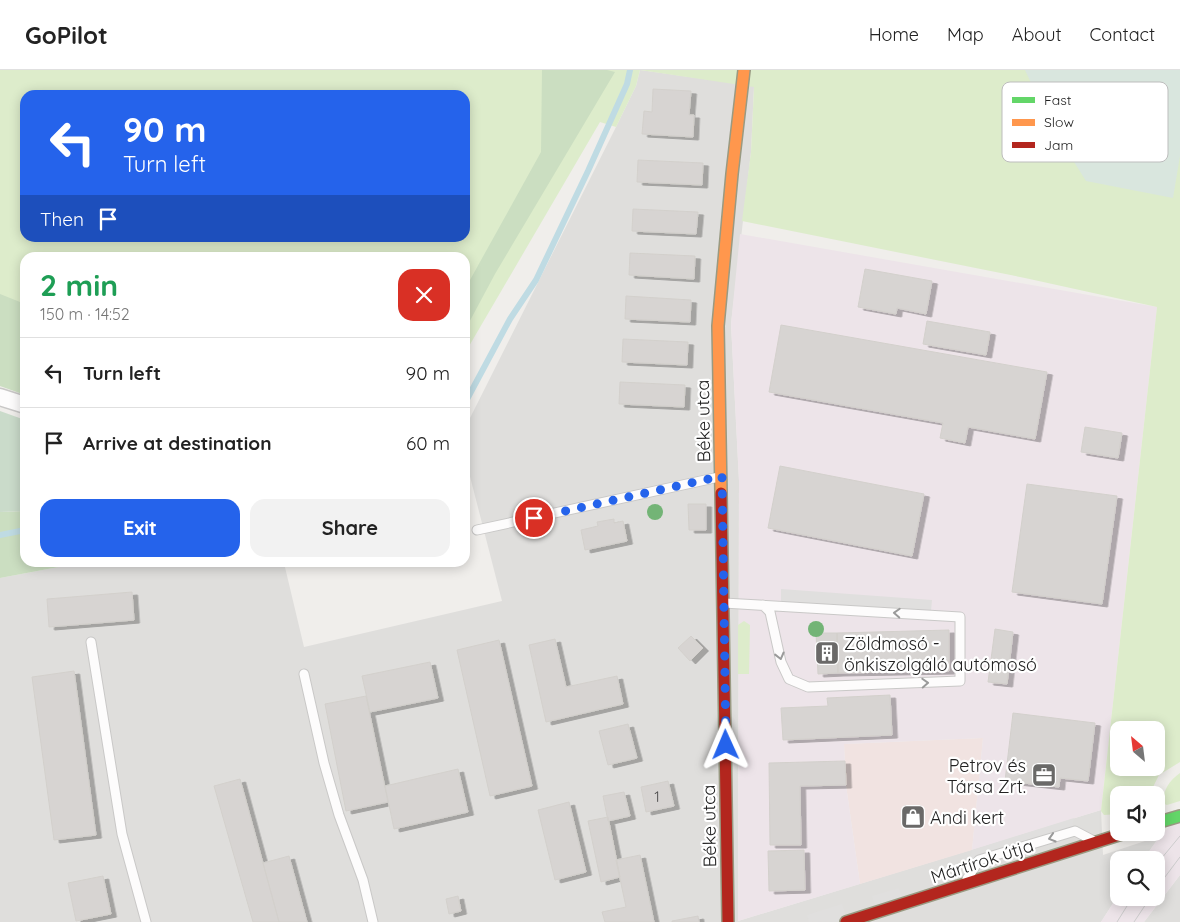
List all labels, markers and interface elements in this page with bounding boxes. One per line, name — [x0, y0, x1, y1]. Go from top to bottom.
text: GoPilot — [25, 20, 108, 50]
text: Home — [869, 23, 919, 46]
text: Map — [947, 23, 984, 46]
text: About — [1012, 23, 1062, 46]
text: Contact — [1090, 23, 1155, 46]
legend — [1002, 82, 1168, 162]
text: Fast — [1044, 91, 1072, 109]
text: 90 m — [123, 107, 206, 151]
icon: left — [40, 110, 105, 175]
text: Slow — [1044, 113, 1074, 131]
text: Jam — [1044, 136, 1073, 154]
text: Turn left — [123, 150, 206, 178]
icon: arrive — [94, 205, 122, 233]
text: Then — [40, 207, 84, 231]
text: 2 min — [40, 266, 118, 304]
button: close — [398, 269, 450, 321]
text: 150 m · 14:52 — [40, 304, 130, 324]
icon: left — [40, 359, 68, 387]
text: Turn left — [83, 361, 161, 385]
text: 90 m — [406, 361, 450, 385]
street label: Béke utca — [691, 379, 715, 463]
icon: arrive — [40, 429, 68, 457]
text: Arrive at destination — [83, 431, 272, 455]
text: 60 m — [406, 431, 450, 455]
pin — [513, 497, 555, 539]
button: Exit — [40, 499, 240, 557]
button: Share — [250, 499, 450, 557]
icon: arrive — [520, 504, 548, 532]
one-way arrow — [893, 608, 901, 619]
place label: Zöldmosó - önkiszolgáló autómosó — [844, 632, 1037, 676]
building icon: Zöldmosó - önkiszolgáló autómosó — [814, 640, 840, 666]
one-way arrow — [774, 651, 785, 660]
one-way arrow — [922, 678, 929, 688]
position arrow — [699, 718, 751, 770]
north arrow — [1110, 721, 1165, 776]
map controls — [1110, 721, 1165, 906]
place label: Petrov és Társa Zrt. — [947, 754, 1026, 798]
office icon: Petrov és Társa Zrt. — [1031, 762, 1057, 788]
street label: Béke utca — [697, 784, 721, 868]
button: sound — [1110, 786, 1165, 841]
house number: 1 — [654, 787, 660, 806]
shop icon: Andi kert — [900, 804, 926, 830]
place label: Andi kert — [930, 806, 1004, 829]
one-way arrow — [1048, 833, 1057, 843]
street label: Mártírok útja — [928, 834, 1036, 888]
button: search — [1110, 851, 1165, 906]

